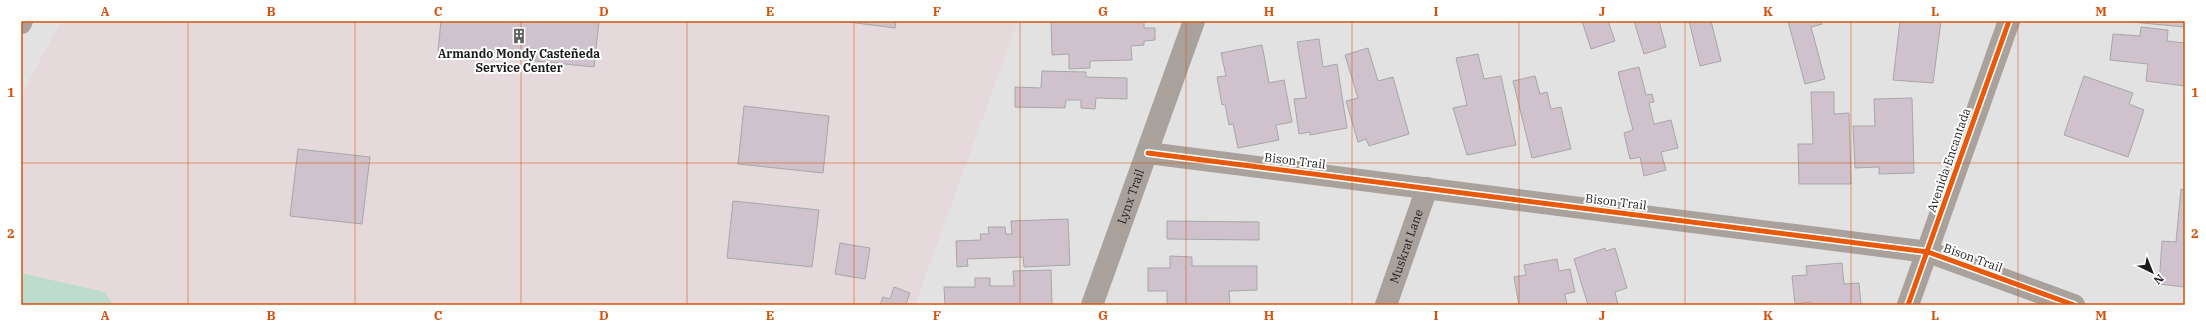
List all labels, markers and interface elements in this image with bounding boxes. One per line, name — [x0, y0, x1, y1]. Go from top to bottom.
text: A — [100, 3, 110, 20]
text: B — [266, 3, 276, 20]
text: C — [434, 3, 443, 20]
text: D — [599, 3, 609, 20]
text: E — [766, 3, 774, 20]
text: F — [933, 3, 941, 20]
text: G — [1098, 3, 1108, 20]
text: H — [1264, 3, 1275, 20]
text: I — [1434, 3, 1439, 20]
text: J — [1599, 3, 1606, 20]
text: K — [1763, 3, 1773, 20]
text: L — [1931, 3, 1939, 20]
text: M — [2095, 3, 2107, 20]
building icon: Armando Mondy Casteñeda Service Center — [510, 27, 528, 45]
place label: Armando Mondy Casteñeda Service Center — [438, 46, 600, 75]
text: 1 — [7, 84, 15, 101]
text: 1 — [2191, 84, 2199, 101]
street label: Avenida Encantada — [1924, 105, 1974, 214]
street label: Bison Trail — [1263, 149, 1327, 172]
street label: Lynx Trail — [1114, 167, 1147, 226]
street label: Bison Trail — [1584, 190, 1648, 213]
street label: Muskrat Lane — [1386, 207, 1426, 285]
text: 2 — [7, 225, 15, 242]
text: 2 — [2191, 225, 2199, 242]
street label: Bison Trail — [1942, 240, 2005, 275]
north arrow — [2132, 252, 2172, 292]
text: N — [2151, 271, 2167, 288]
text: A — [100, 307, 110, 324]
text: B — [266, 307, 276, 324]
text: C — [434, 307, 443, 324]
text: D — [599, 307, 609, 324]
text: E — [766, 307, 774, 324]
text: F — [933, 307, 941, 324]
text: G — [1098, 307, 1108, 324]
text: H — [1264, 307, 1275, 324]
text: I — [1434, 307, 1439, 324]
text: J — [1599, 307, 1606, 324]
text: K — [1763, 307, 1773, 324]
text: L — [1931, 307, 1939, 324]
text: M — [2095, 307, 2107, 324]

